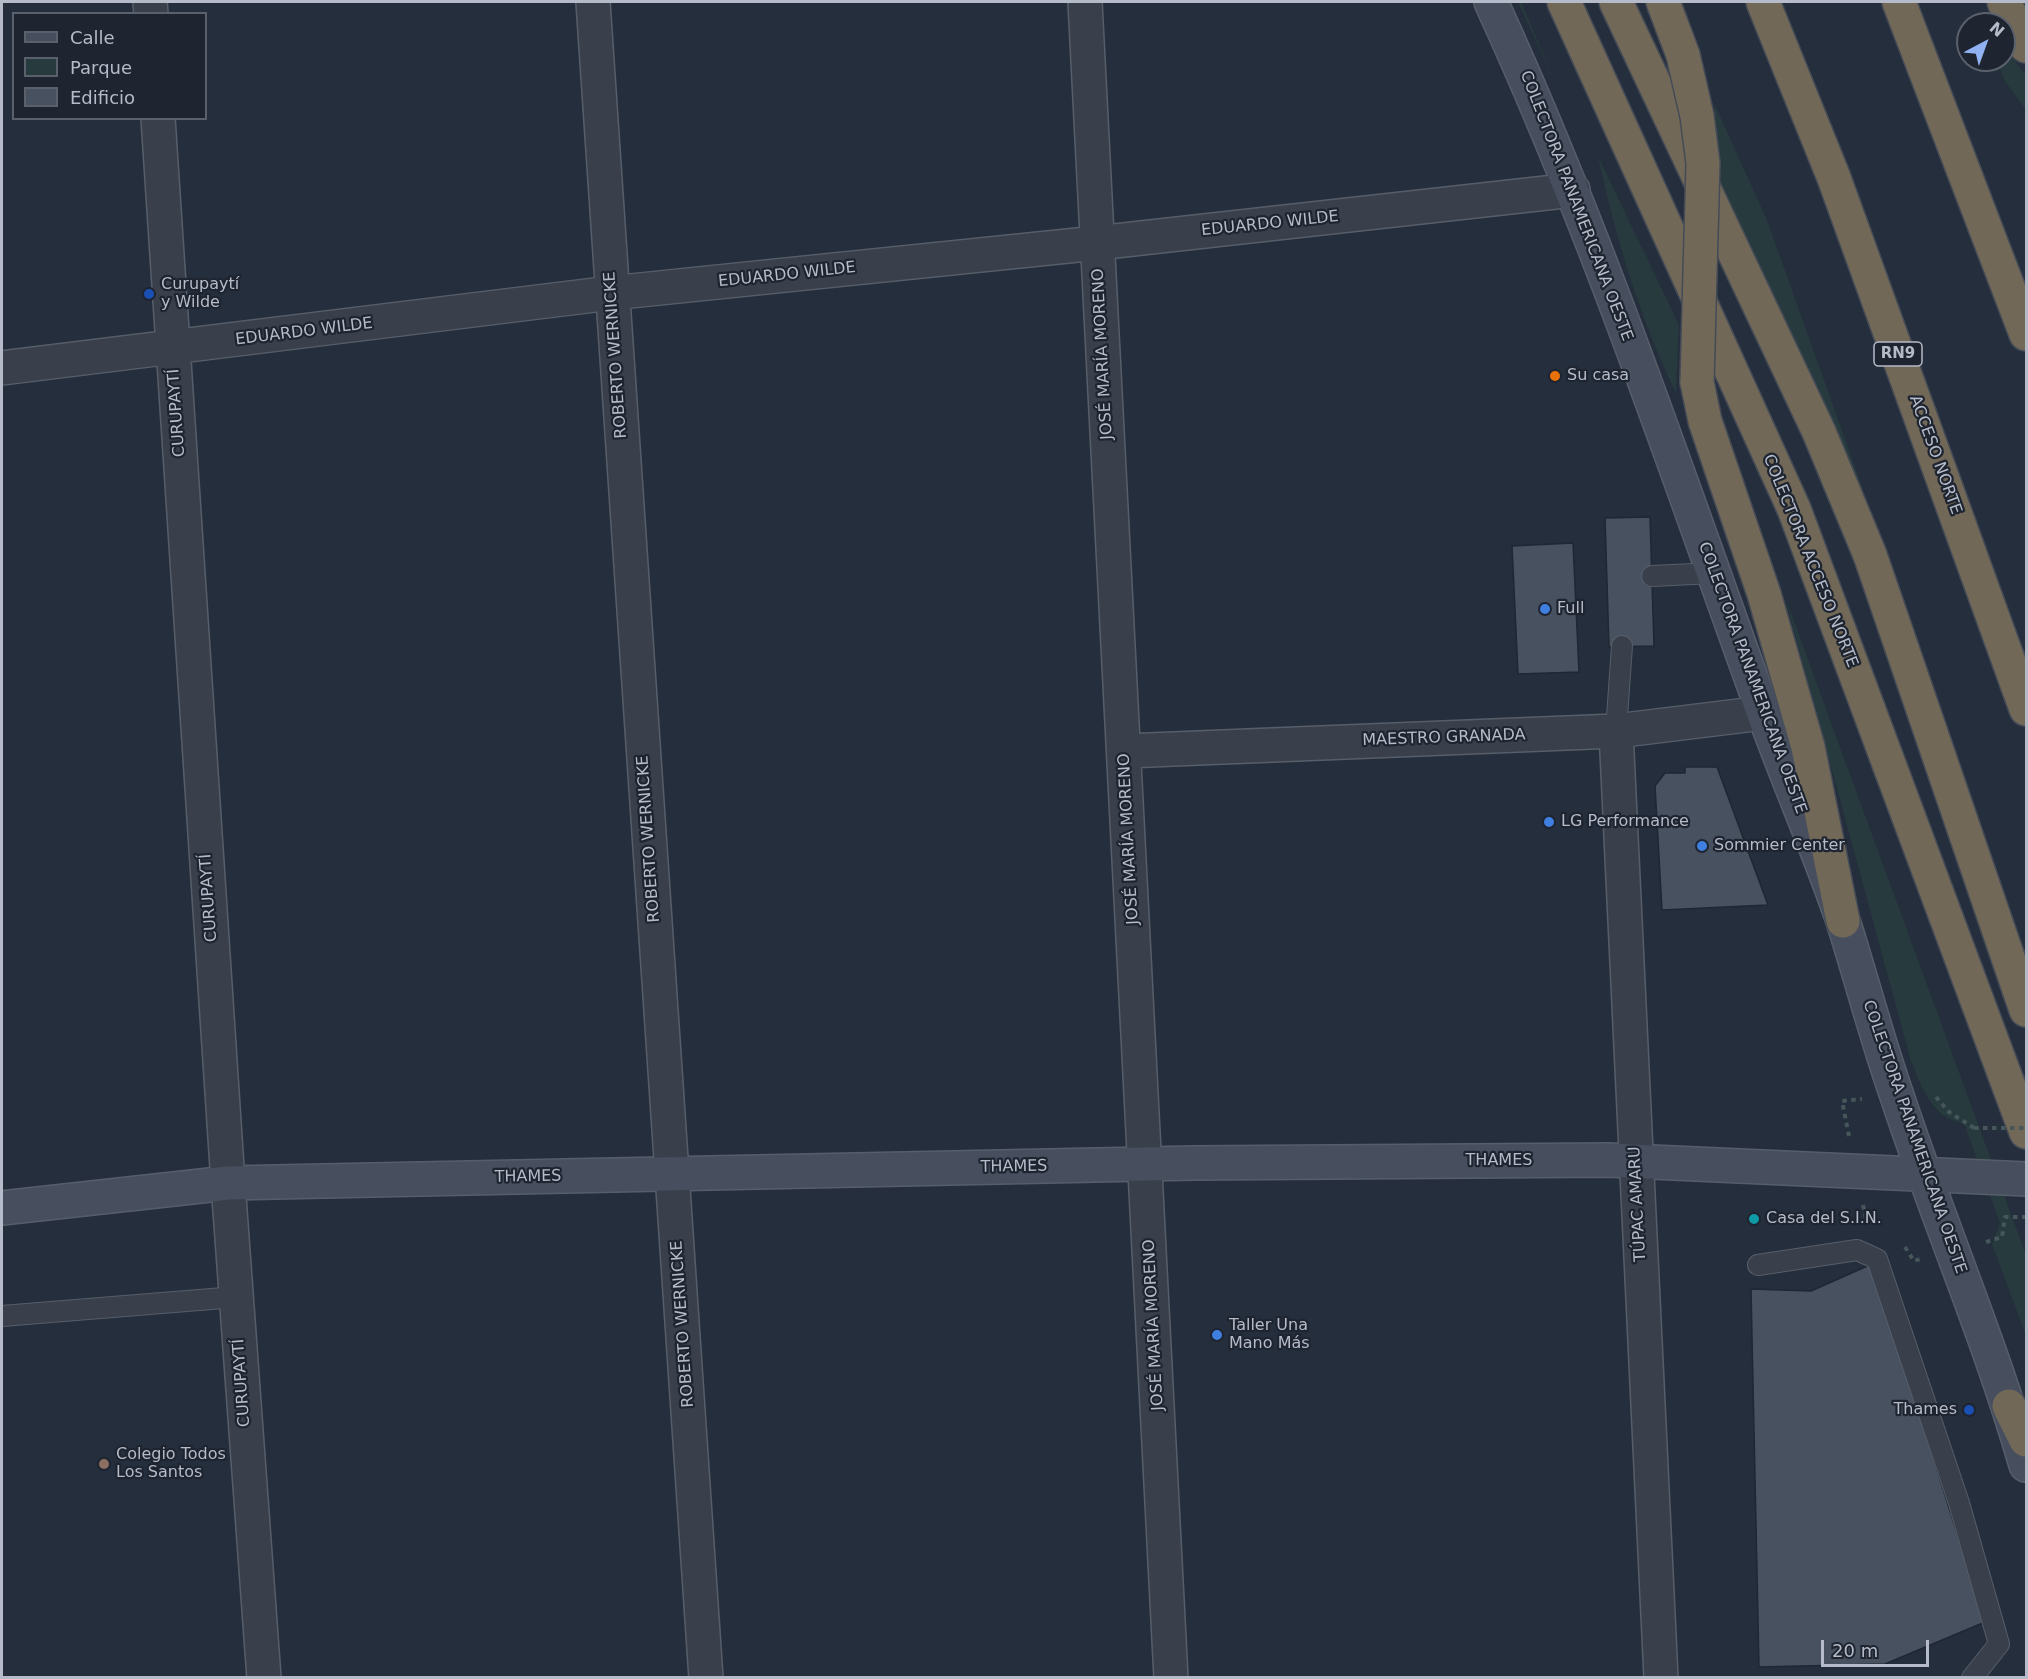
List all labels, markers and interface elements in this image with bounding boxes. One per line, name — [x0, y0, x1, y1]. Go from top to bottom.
legend — [12, 12, 207, 120]
north arrow — [1956, 12, 2016, 72]
text: N — [1986, 18, 2008, 41]
text: Calle — [70, 27, 115, 48]
text: Parque — [70, 57, 132, 78]
street label: COLECTORA PANAMERICANA OESTE — [1515, 68, 1637, 344]
text: Edificio — [70, 87, 135, 108]
street label: EDUARDO WILDE — [1200, 207, 1340, 241]
street label: EDUARDO WILDE — [717, 258, 857, 292]
street label: JOSÉ MARÍA MORENO — [1089, 268, 1117, 440]
street label: ROBERTO WERNICKE — [601, 271, 631, 439]
place label: Curupaytí y Wilde — [161, 275, 239, 313]
marker: Curupaytí y Wilde — [142, 287, 156, 301]
street label: EDUARDO WILDE — [234, 314, 374, 350]
road number: RN9 — [1874, 342, 1922, 366]
place label: Su casa — [1567, 366, 1629, 386]
street label: CURUPAYTÍ — [164, 368, 190, 458]
marker: Su casa — [1548, 369, 1562, 383]
street label: ACCESO NORTE — [1905, 393, 1965, 517]
street label: COLECTORA ACCESO NORTE — [1758, 452, 1862, 670]
street label: COLECTORA PANAMERICANA OESTE — [1694, 539, 1810, 817]
place label: Full — [1557, 599, 1584, 619]
marker: Full — [1538, 602, 1552, 616]
street label: MAESTRO GRANADA — [1362, 726, 1526, 750]
street label: JOSÉ MARÍA MORENO — [1115, 753, 1143, 925]
street label: ROBERTO WERNICKE — [634, 755, 664, 923]
place label: LG Performance — [1561, 812, 1689, 832]
marker: LG Performance — [1542, 815, 1556, 829]
place label: Sommier Center — [1714, 836, 1845, 856]
marker: Sommier Center — [1695, 839, 1709, 853]
street label: CURUPAYTÍ — [196, 853, 222, 943]
street label: COLECTORA PANAMERICANA OESTE — [1858, 998, 1970, 1276]
street label: TÚPAC AMARU — [1625, 1146, 1651, 1262]
street label: THAMES — [1466, 1151, 1532, 1171]
street label: THAMES — [980, 1157, 1048, 1177]
street label: THAMES — [494, 1167, 562, 1187]
place label: Casa del S.I.N. — [1766, 1209, 1882, 1229]
marker: Casa del S.I.N. — [1747, 1212, 1761, 1226]
street label: JOSÉ MARÍA MORENO — [1140, 1239, 1168, 1411]
street label: ROBERTO WERNICKE — [668, 1240, 698, 1408]
place label: Taller Una Mano Más — [1229, 1316, 1310, 1354]
marker: Taller Una Mano Más — [1210, 1328, 1224, 1342]
street label: CURUPAYTÍ — [229, 1338, 255, 1428]
place label: Thames — [1894, 1400, 1957, 1420]
marker: Thames — [1962, 1403, 1976, 1417]
place label: Colegio Todos Los Santos — [116, 1445, 226, 1483]
marker: Colegio Todos Los Santos — [97, 1457, 111, 1471]
scale bar — [1824, 1628, 1932, 1666]
text: 20 m — [1832, 1640, 1878, 1661]

